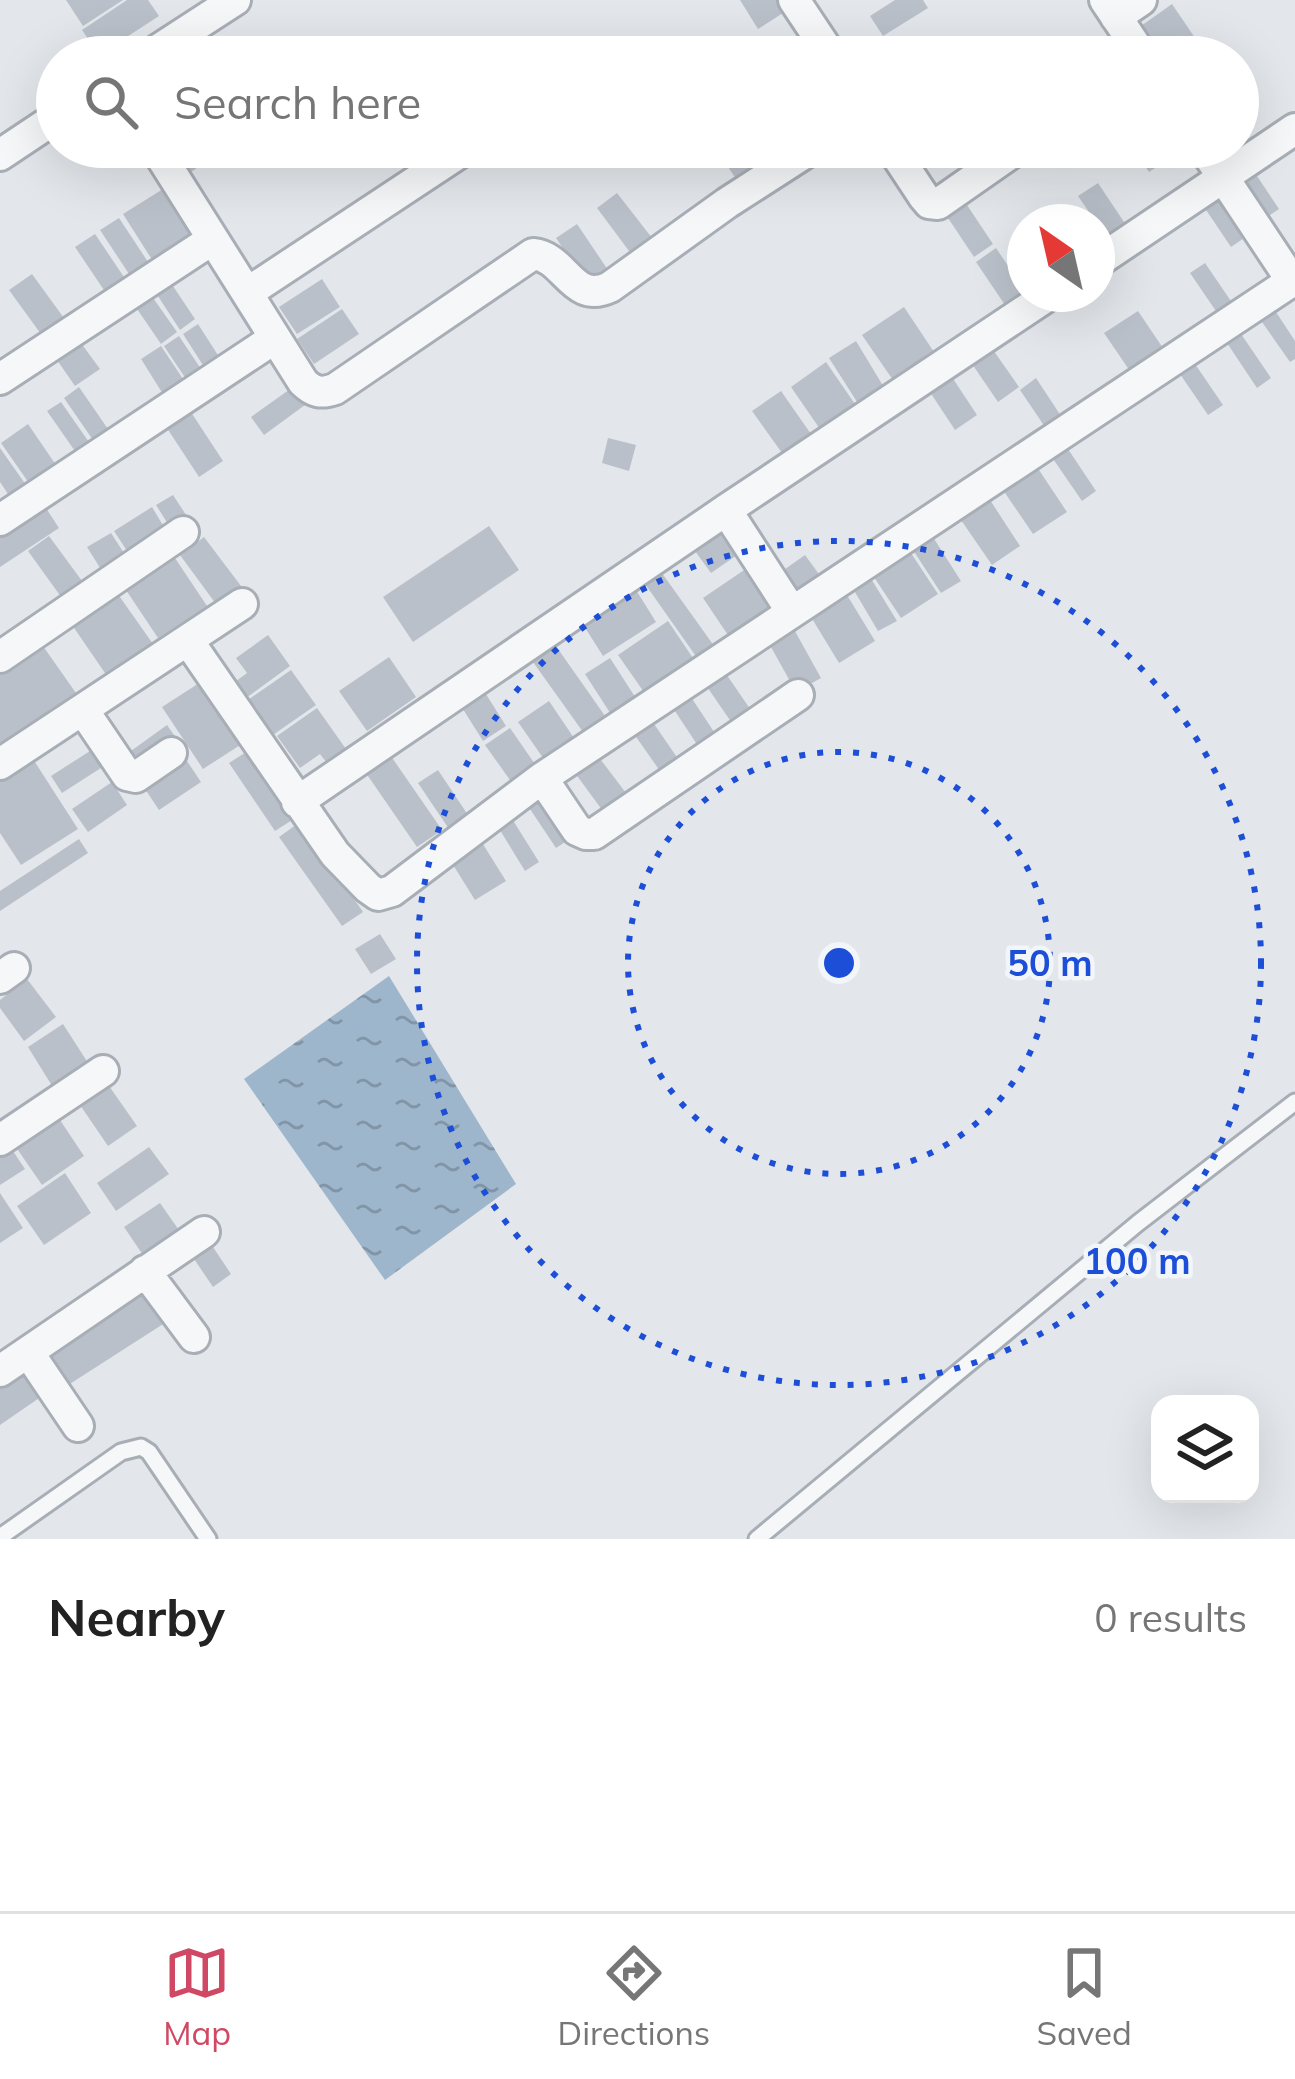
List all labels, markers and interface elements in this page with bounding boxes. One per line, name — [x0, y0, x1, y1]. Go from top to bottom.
search box — [36, 36, 1259, 168]
icon: search — [78, 69, 144, 135]
text: Search here — [174, 74, 421, 130]
north arrow — [1007, 204, 1115, 312]
text: 50 m — [1007, 940, 1093, 985]
centre of rings — [818, 942, 860, 984]
text: 100 m — [1083, 1238, 1191, 1283]
map controls — [1151, 1395, 1259, 1503]
button: layers — [1151, 1395, 1259, 1503]
text: Nearby — [48, 1585, 225, 1649]
text: 0 results — [1094, 1593, 1247, 1642]
tab: Map — [163, 1940, 231, 2053]
tab: Directions — [558, 1940, 710, 2053]
tab: Saved — [1037, 1940, 1132, 2053]

